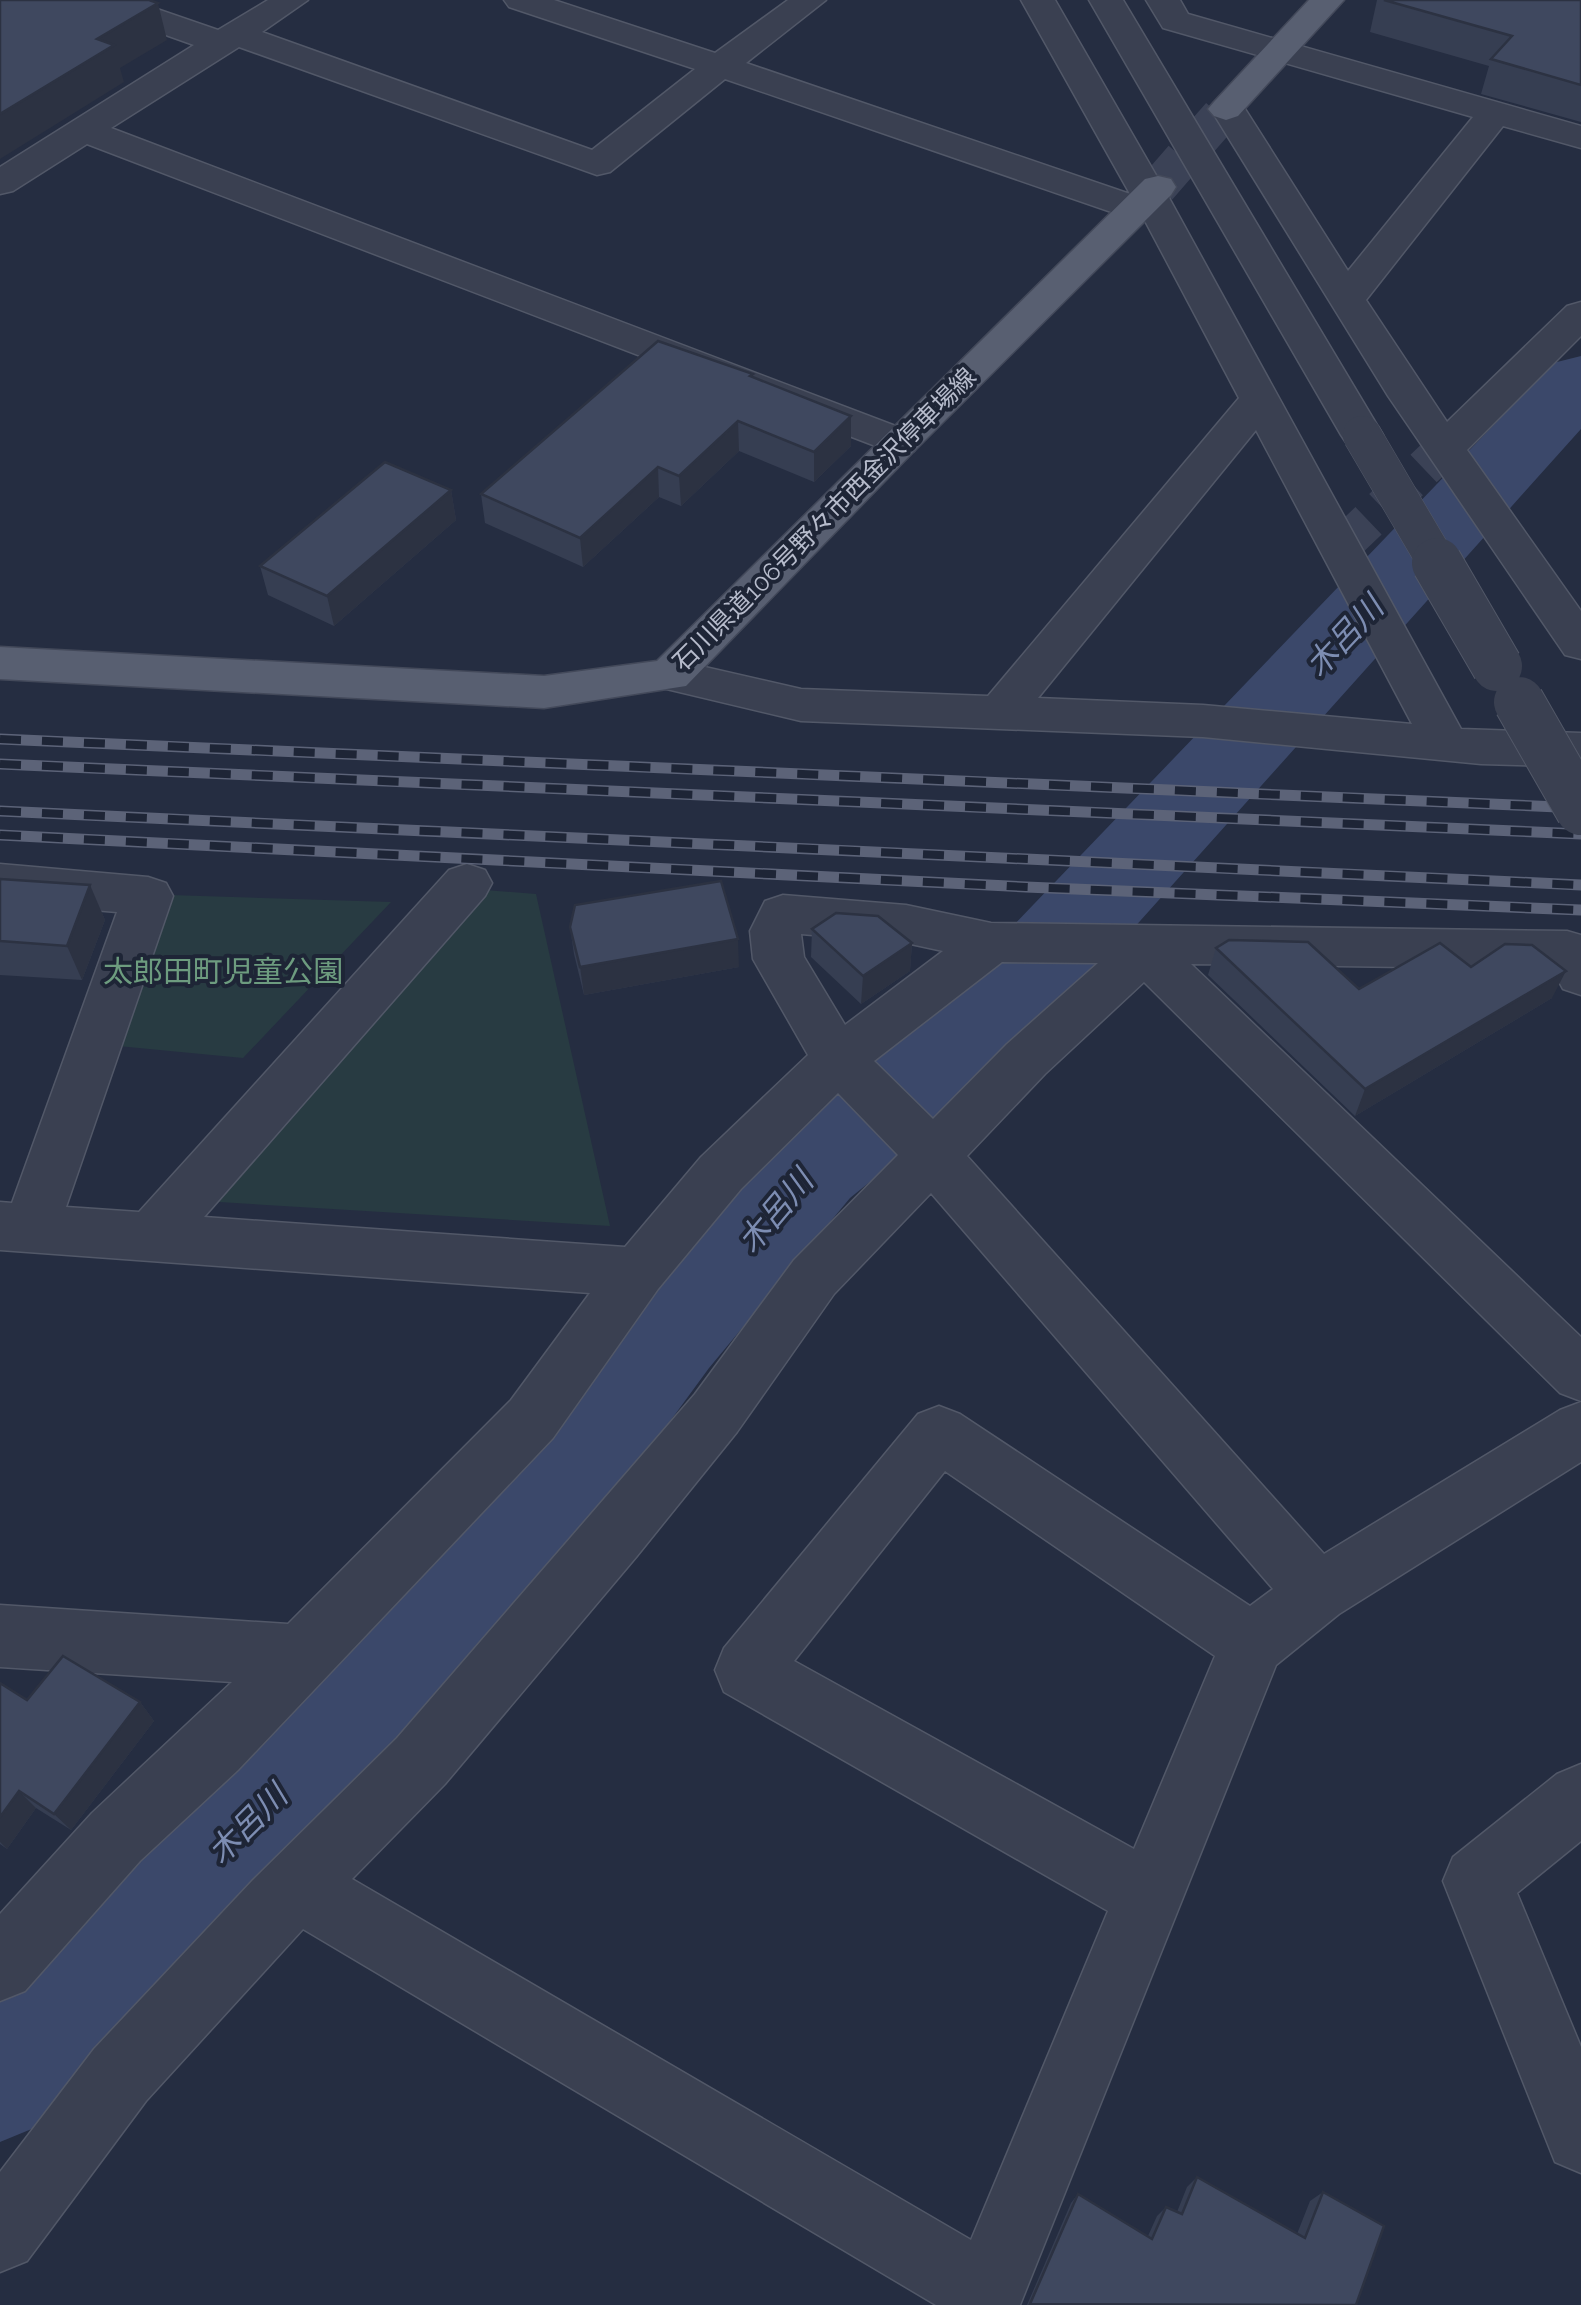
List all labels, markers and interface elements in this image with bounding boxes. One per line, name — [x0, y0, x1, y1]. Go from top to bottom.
street label: 石川県道106号野々市西金沢停車場線 — [666, 361, 982, 677]
water label: 木呂川 — [1298, 586, 1392, 684]
park label: 太郎田町児童公園 — [103, 954, 343, 989]
water label: 木呂川 — [730, 1160, 822, 1260]
water label: 木呂川 — [200, 1775, 296, 1871]

